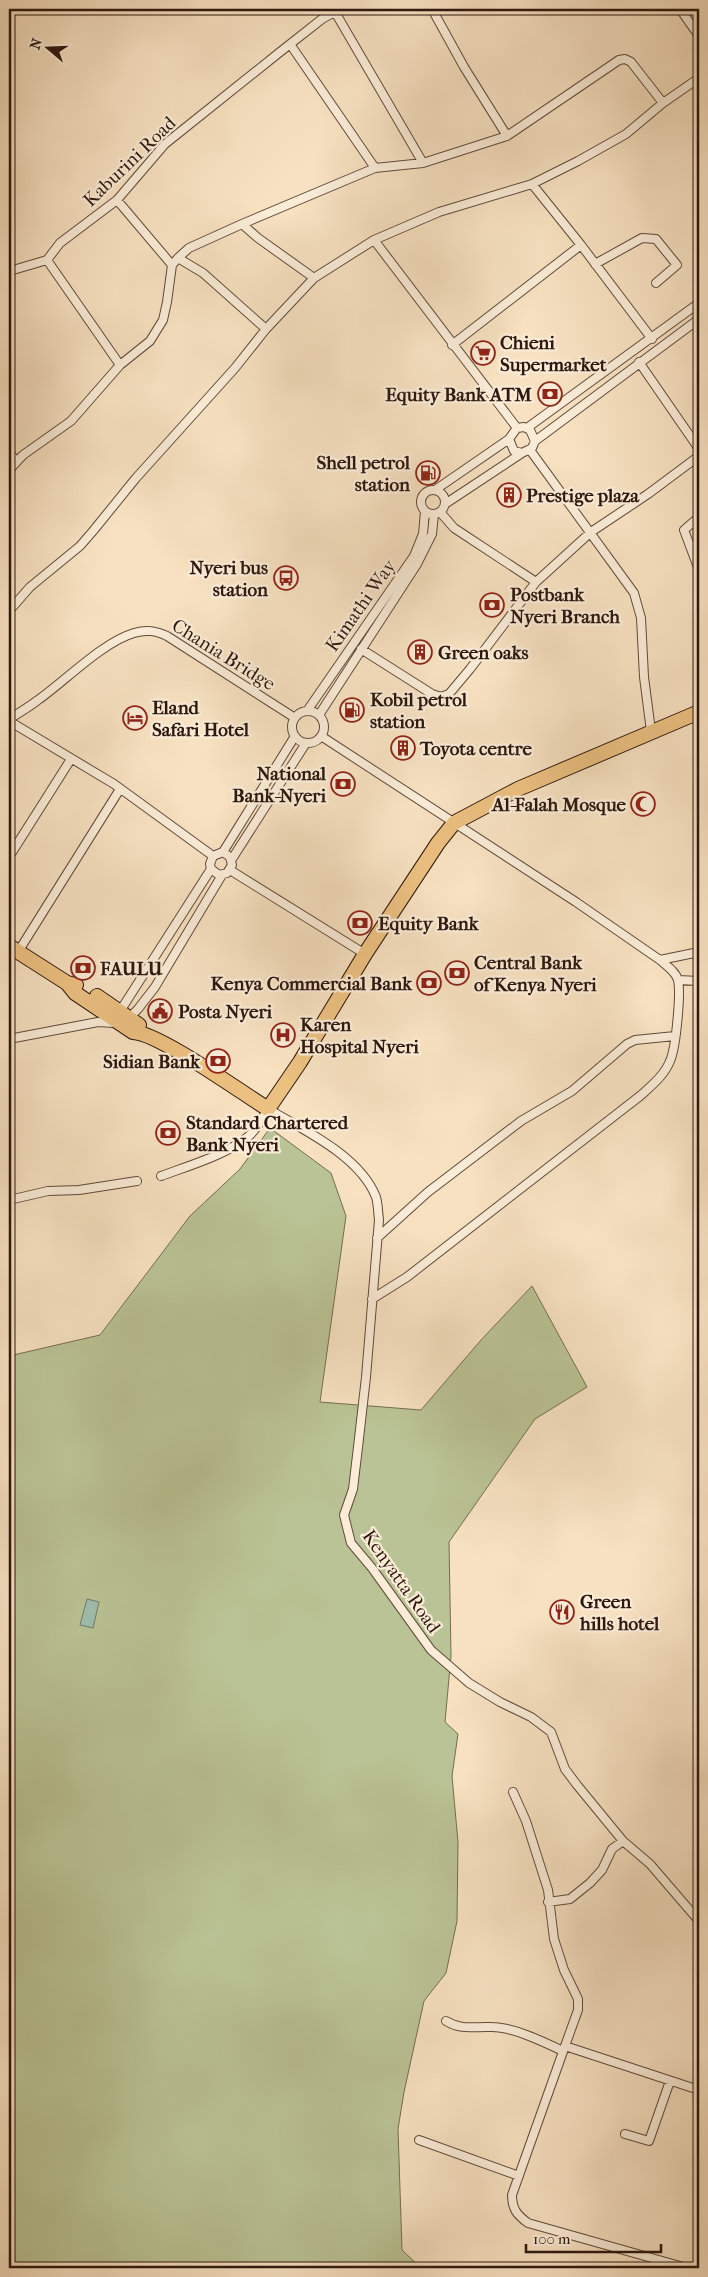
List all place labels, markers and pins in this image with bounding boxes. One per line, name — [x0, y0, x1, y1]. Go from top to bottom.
place label: Chieni Supermarket — [500, 332, 607, 376]
supermarket icon: Chieni Supermarket — [470, 340, 496, 366]
bank icon: Equity Bank ATM — [537, 381, 563, 407]
place label: Equity Bank ATM — [385, 384, 533, 406]
place label: Shell petrol station — [317, 452, 411, 496]
fuel station icon: Shell petrol station — [415, 460, 441, 486]
building icon: Prestige plaza — [496, 482, 522, 508]
place label: Prestige plaza — [526, 485, 640, 507]
place label: Nyeri bus station — [190, 557, 269, 601]
bus stop icon: Nyeri bus station — [273, 565, 299, 591]
place label: Postbank Nyeri Branch — [510, 584, 620, 628]
bank icon: Postbank Nyeri Branch — [479, 592, 505, 618]
building icon: Green oaks — [407, 639, 433, 665]
place label: Green oaks — [438, 642, 528, 664]
place label: Kobil petrol station — [370, 689, 468, 733]
place label: Eland Safari Hotel — [152, 697, 250, 741]
fuel station icon: Kobil petrol station — [339, 697, 365, 723]
hotel icon: Eland Safari Hotel — [122, 705, 148, 731]
building icon: Toyota centre — [390, 735, 416, 761]
place label: Toyota centre — [419, 738, 532, 760]
place label: National Bank-Nyeri — [232, 763, 327, 807]
bank icon: National Bank-Nyeri — [330, 771, 356, 797]
mosque icon: Al-Falah Mosque — [630, 791, 656, 817]
place label: Al-Falah Mosque — [491, 794, 627, 816]
bank icon: Equity Bank — [347, 910, 373, 936]
place label: Equity Bank — [378, 913, 480, 935]
place label: Central Bank of Kenya Nyeri — [474, 952, 597, 996]
bank icon: FAULU — [70, 955, 96, 981]
place label: FAULU — [99, 958, 163, 980]
bank icon: Central Bank of Kenya Nyeri — [444, 960, 470, 986]
bank icon: Kenya Commercial Bank — [416, 970, 442, 996]
place label: Kenya Commercial Bank — [211, 973, 413, 995]
public building icon: Posta Nyeri — [147, 998, 173, 1024]
place label: Posta Nyeri — [178, 1001, 273, 1023]
place label: Karen Hospital Nyeri — [300, 1014, 419, 1058]
hospital icon: Karen Hospital Nyeri — [270, 1022, 296, 1048]
bank icon: Sidian Bank — [205, 1048, 231, 1074]
place label: Sidian Bank — [103, 1051, 201, 1073]
place label: Standard Chartered Bank Nyeri — [186, 1112, 349, 1156]
bank icon: Standard Chartered Bank Nyeri — [155, 1120, 181, 1146]
place label: Green hills hotel — [579, 1591, 660, 1635]
restaurant icon: Green hills hotel — [549, 1599, 575, 1625]

